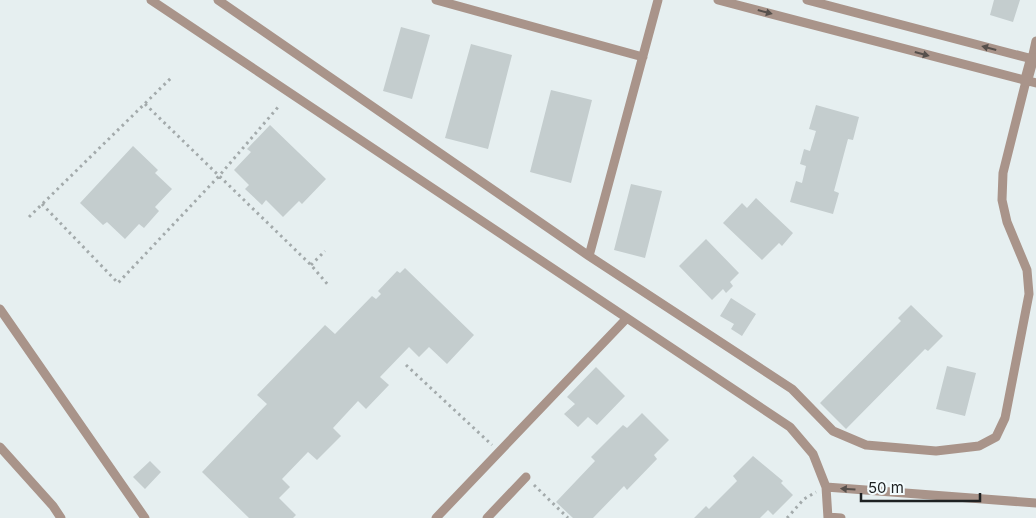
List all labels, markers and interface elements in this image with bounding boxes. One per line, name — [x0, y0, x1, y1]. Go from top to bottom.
one-way arrow — [758, 9, 773, 17]
one-way arrow — [981, 43, 996, 51]
one-way arrow — [915, 50, 930, 58]
scale bar — [861, 470, 980, 502]
text: 50 m — [868, 478, 904, 497]
one-way arrow — [840, 484, 856, 492]

